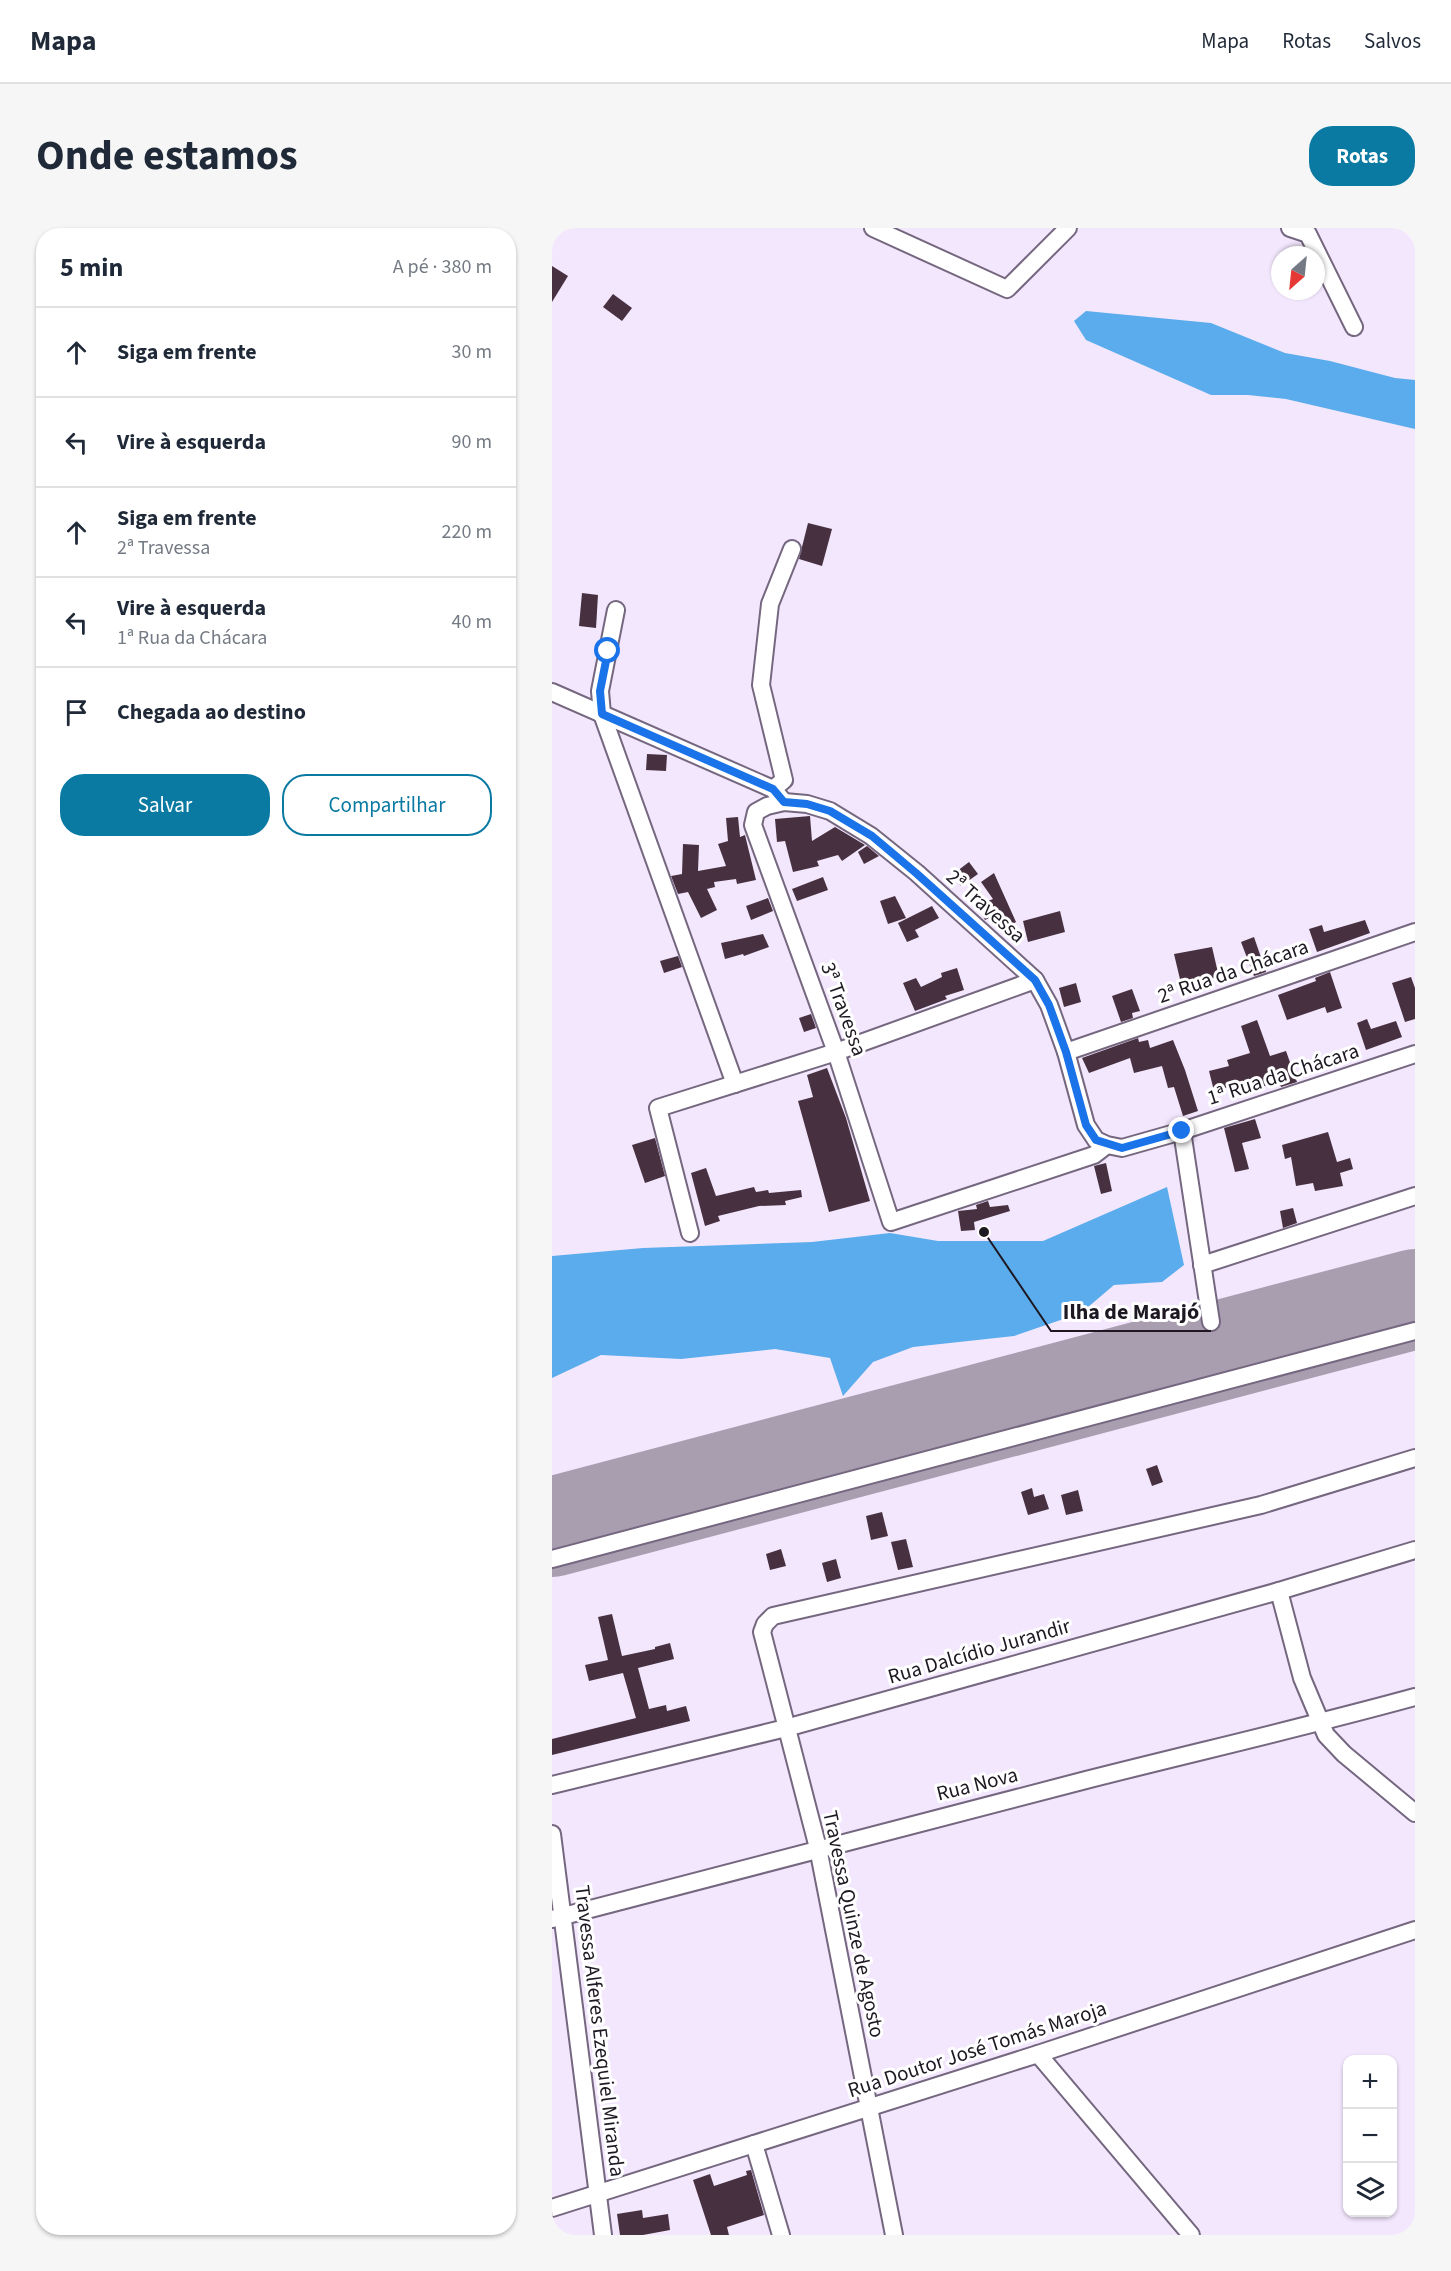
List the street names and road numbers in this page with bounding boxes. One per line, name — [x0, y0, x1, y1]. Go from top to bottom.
street label: 2ª Travessa — [940, 862, 1032, 950]
street label: 2ª Rua da Chácara — [1154, 931, 1312, 1011]
street label: 3ª Travessa — [813, 958, 875, 1060]
street label: 1ª Rua da Chácara — [1203, 1035, 1363, 1113]
street label: Rua Dalcídio Jurandir — [884, 1610, 1074, 1691]
street label: Rua Nova — [933, 1759, 1021, 1809]
street label: Travessa Quinze de Agosto — [815, 1808, 893, 2040]
street label: Travessa Alferes Ezequiel Miranda — [567, 1883, 633, 2179]
street label: Rua Doutor José Tomás Maroja — [844, 1993, 1110, 2105]

